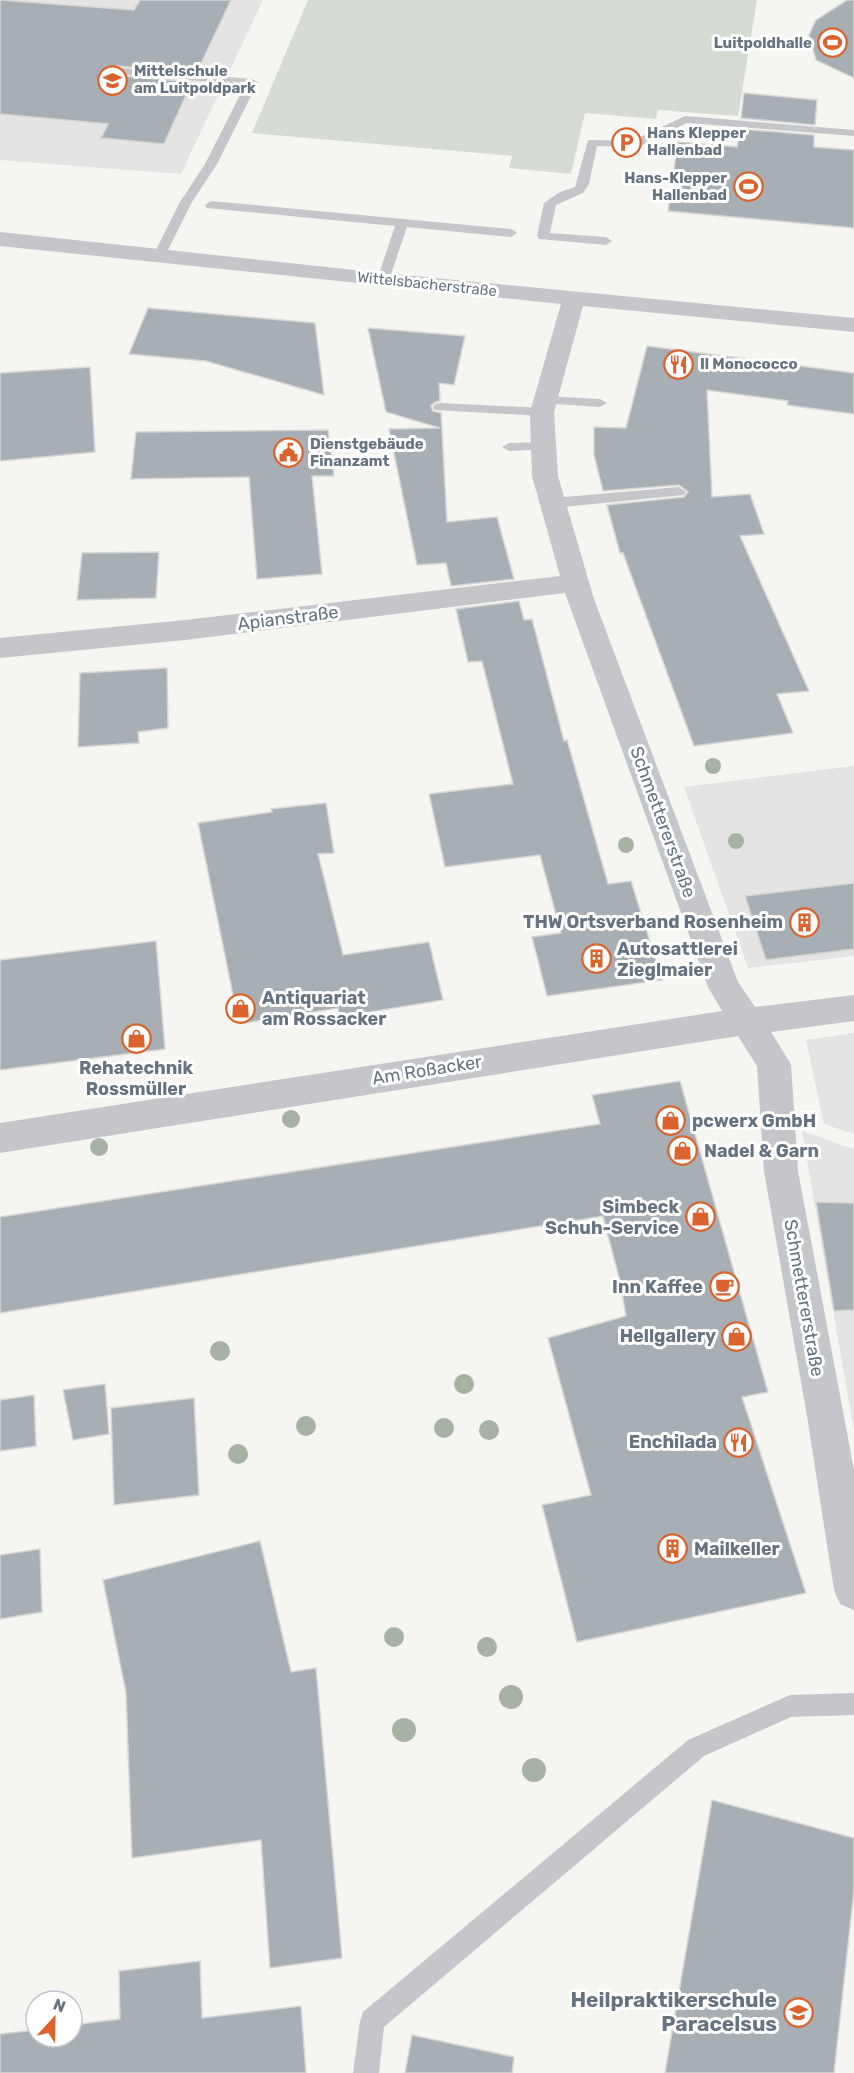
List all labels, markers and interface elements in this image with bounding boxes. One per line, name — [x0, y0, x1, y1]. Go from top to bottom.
sports icon: Luitpoldhalle — [817, 27, 849, 59]
place label: Luitpoldhalle — [714, 34, 812, 52]
place label: Mittelschule am Luitpoldpark — [134, 62, 256, 97]
school or university icon: Mittelschule am Luitpoldpark — [97, 64, 129, 96]
place label: Hans Klepper Hallenbad — [647, 124, 746, 159]
parking icon: Hans Klepper Hallenbad — [610, 126, 642, 158]
place label: Hans-Klepper Hallenbad — [624, 169, 727, 204]
sports icon: Hans-Klepper Hallenbad — [732, 171, 764, 203]
street label: Wittelsbacherstraße — [356, 268, 498, 300]
restaurant icon: Il Monococco — [663, 348, 695, 380]
place label: Il Monococco — [700, 355, 798, 373]
place label: Dienstgebäude Finanzamt — [310, 435, 424, 470]
public building icon: Dienstgebäude Finanzamt — [273, 437, 305, 469]
street label: Apianstraße — [236, 601, 340, 635]
street label: Schmettererstraße — [625, 743, 701, 901]
building icon: THW Ortsverband Rosenheim — [788, 906, 820, 938]
place label: THW Ortsverband Rosenheim — [523, 911, 783, 933]
place label: Autosattlerei Zieglmaier — [617, 938, 738, 981]
building icon: Autosattlerei Zieglmaier — [580, 943, 612, 975]
place label: Antiquariat am Rossacker — [262, 987, 386, 1030]
shop icon: Antiquariat am Rossacker — [225, 992, 257, 1024]
shop icon: Rehatechnik Rossmüller — [120, 1023, 152, 1055]
street label: Am Roßacker — [371, 1050, 484, 1090]
place label: Rehatechnik Rossmüller — [79, 1057, 193, 1100]
shop icon: pcwerx GmbH — [655, 1105, 687, 1137]
place label: pcwerx GmbH — [692, 1110, 816, 1132]
shop icon: Nadel & Garn — [667, 1135, 699, 1167]
place label: Nadel & Garn — [704, 1140, 819, 1162]
place label: Simbeck Schuh-Service — [545, 1196, 679, 1239]
shop icon: Simbeck Schuh-Service — [684, 1201, 716, 1233]
street label: Schmettererstraße — [779, 1218, 829, 1378]
cafe icon: Inn Kaffee — [708, 1271, 740, 1303]
place label: Inn Kaffee — [612, 1276, 703, 1298]
shop icon: Hellgallery — [721, 1320, 753, 1352]
place label: Hellgallery — [620, 1325, 716, 1347]
restaurant icon: Enchilada — [722, 1426, 754, 1458]
place label: Enchilada — [629, 1431, 717, 1453]
building icon: Mailkeller — [657, 1533, 689, 1565]
place label: Mailkeller — [694, 1538, 780, 1560]
place label: Heilpraktikerschule Paracelsus — [570, 1987, 777, 2036]
north arrow — [24, 1989, 84, 2049]
text: N — [51, 1995, 68, 2017]
school or university icon: Heilpraktikerschule Paracelsus — [782, 1996, 814, 2028]

